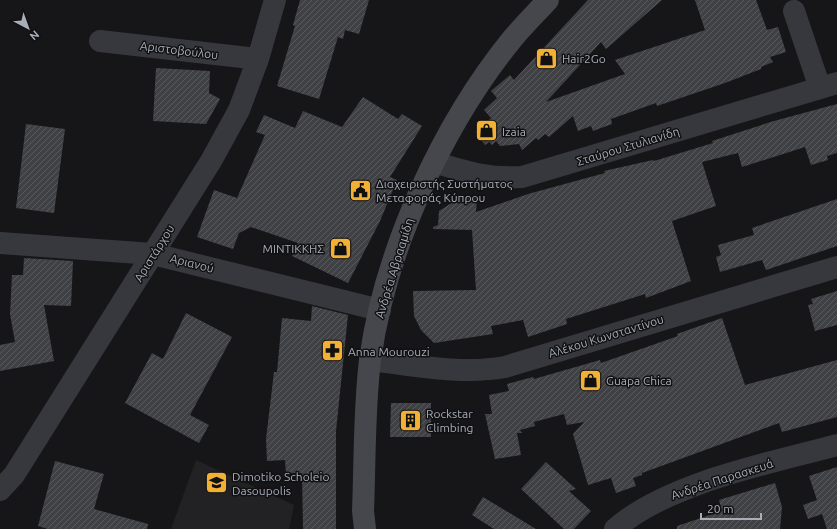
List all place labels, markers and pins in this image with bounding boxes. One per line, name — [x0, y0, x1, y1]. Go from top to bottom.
shop icon: Hair2Go — [534, 45, 560, 71]
place label: Hair2Go — [562, 52, 606, 65]
shop icon: Izaia — [473, 118, 499, 144]
place label: Izaia — [502, 125, 526, 138]
public building icon: Διαχειριστής Συστήματος Μεταφοράς Κύπρου — [348, 177, 374, 203]
place label: Διαχειριστής Συστήματος Μεταφοράς Κύπρου — [376, 177, 513, 205]
shop icon: ΜΙΝΤΙΚΚΗΣ — [327, 235, 353, 261]
place label: ΜΙΝΤΙΚΚΗΣ — [263, 242, 324, 255]
pharmacy icon: Anna Mourouzi — [319, 338, 345, 364]
place label: Anna Mourouzi — [348, 345, 430, 358]
shop icon: Guapa Chica — [577, 367, 603, 393]
place label: Guapa Chica — [606, 374, 672, 387]
building icon: Rockstar Climbing — [398, 407, 424, 433]
place label: Rockstar Climbing — [426, 407, 473, 434]
school or university icon: Dimotiko Scholeio Dasoupolis — [204, 470, 230, 496]
place label: Dimotiko Scholeio Dasoupolis — [232, 470, 329, 497]

